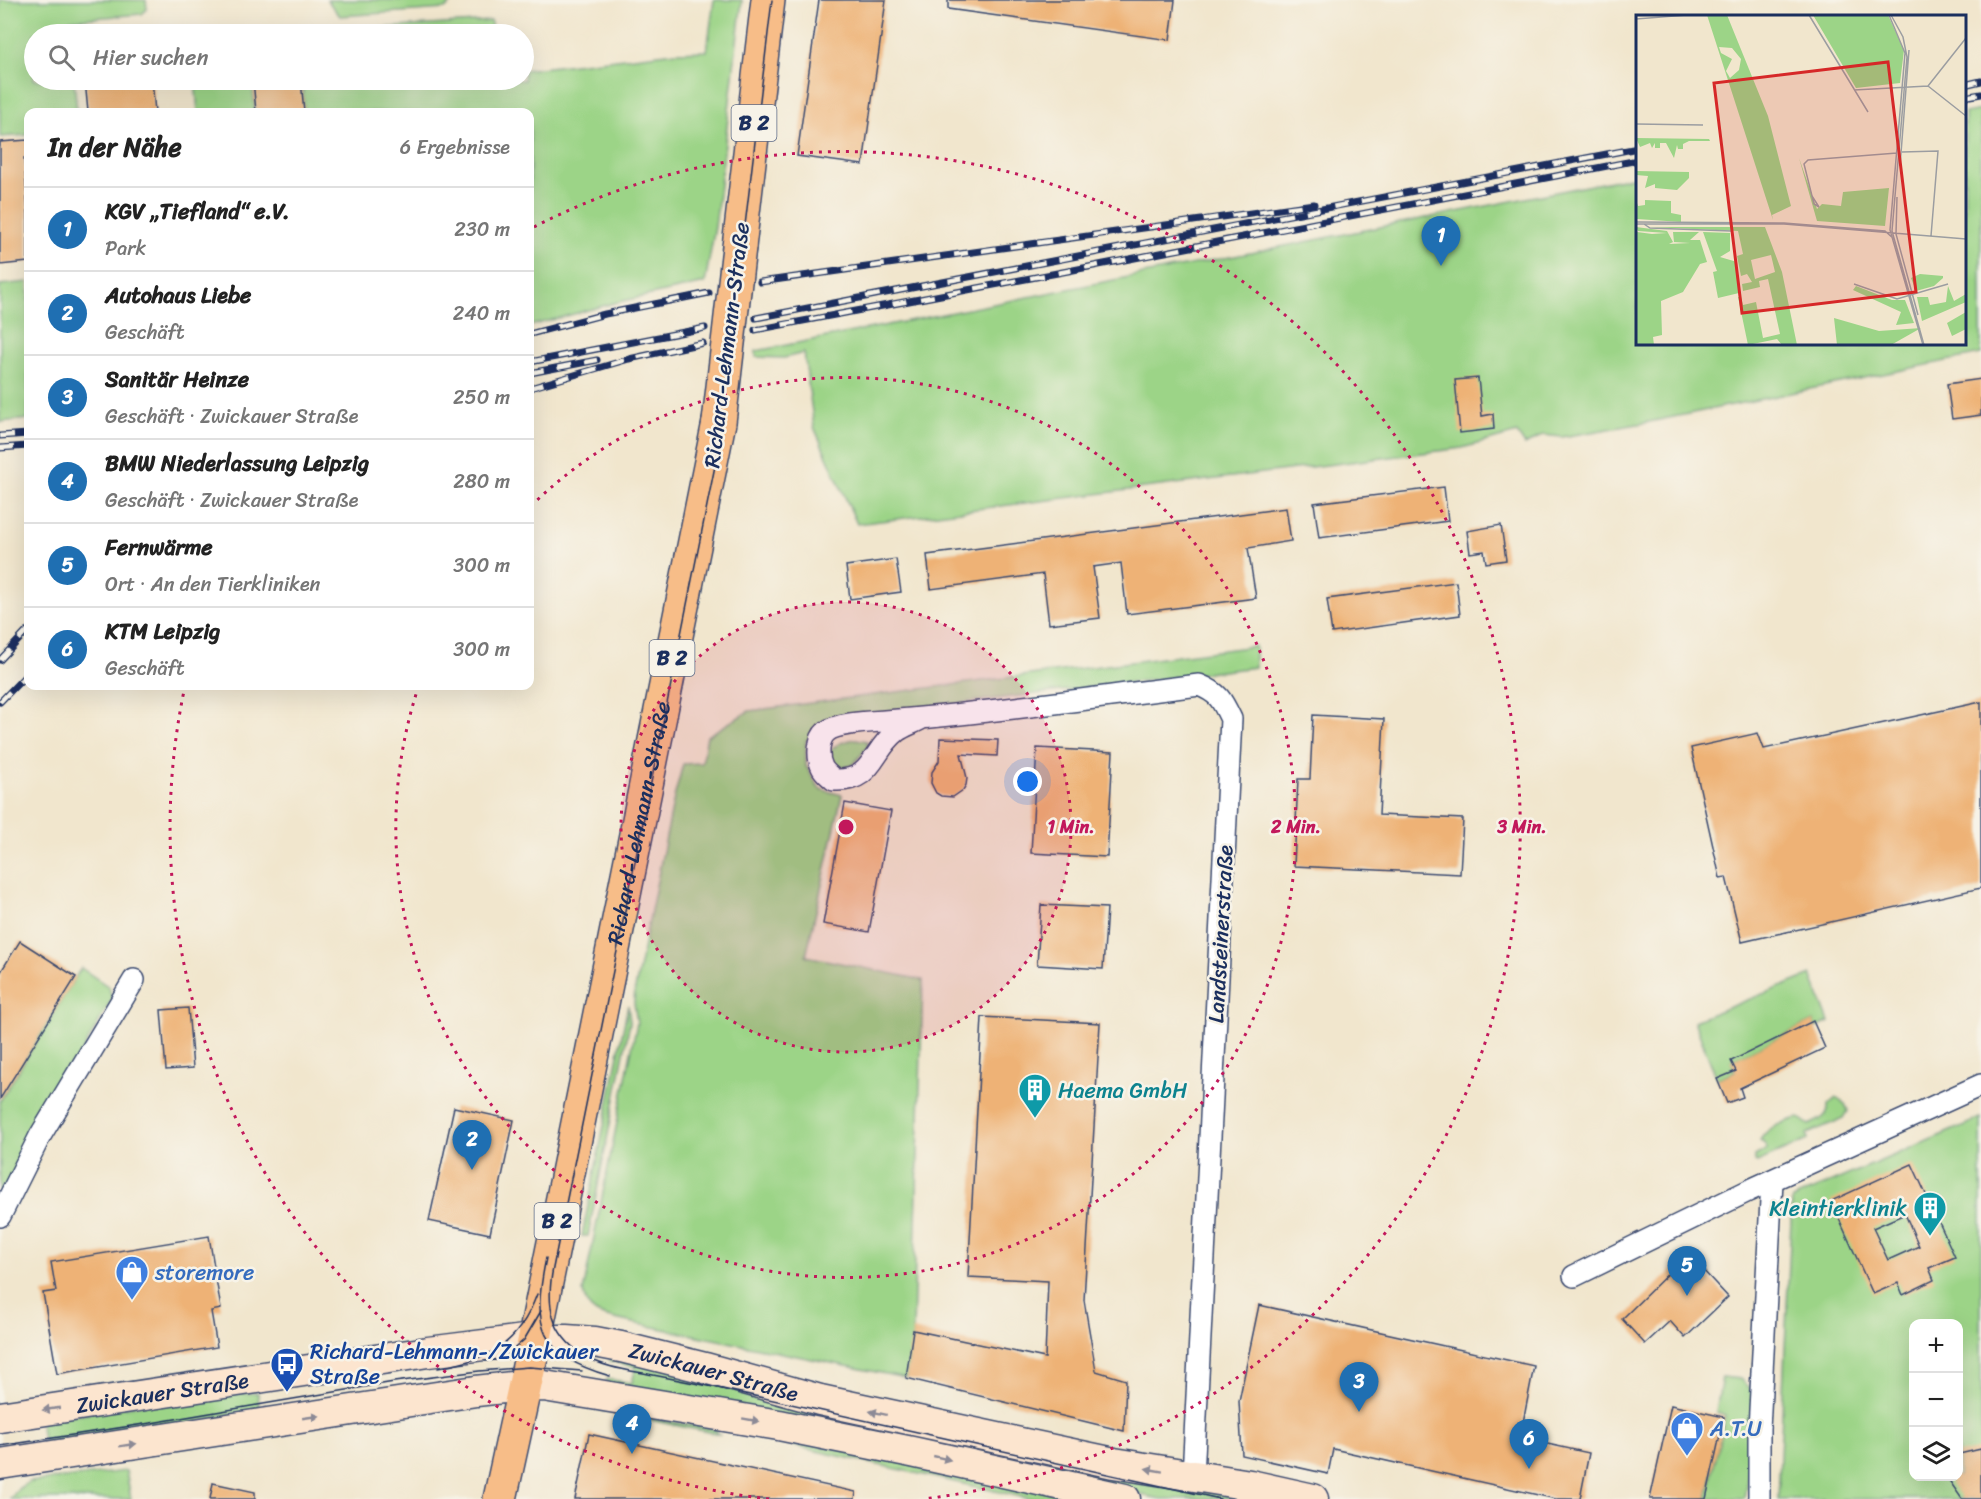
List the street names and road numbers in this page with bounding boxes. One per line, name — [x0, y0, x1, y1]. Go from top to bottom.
road number: B 2 — [732, 105, 777, 141]
street label: Richard-Lehmann-Straße — [692, 220, 761, 470]
road number: B 2 — [650, 640, 694, 676]
street label: Richard-Lehmann-Straße — [595, 698, 682, 948]
street label: Landsteinerstraße — [1196, 844, 1245, 1024]
road number: B 2 — [534, 1203, 580, 1239]
street label: Zwickauer Straße — [625, 1331, 803, 1413]
street label: Zwickauer Straße — [73, 1360, 252, 1425]

